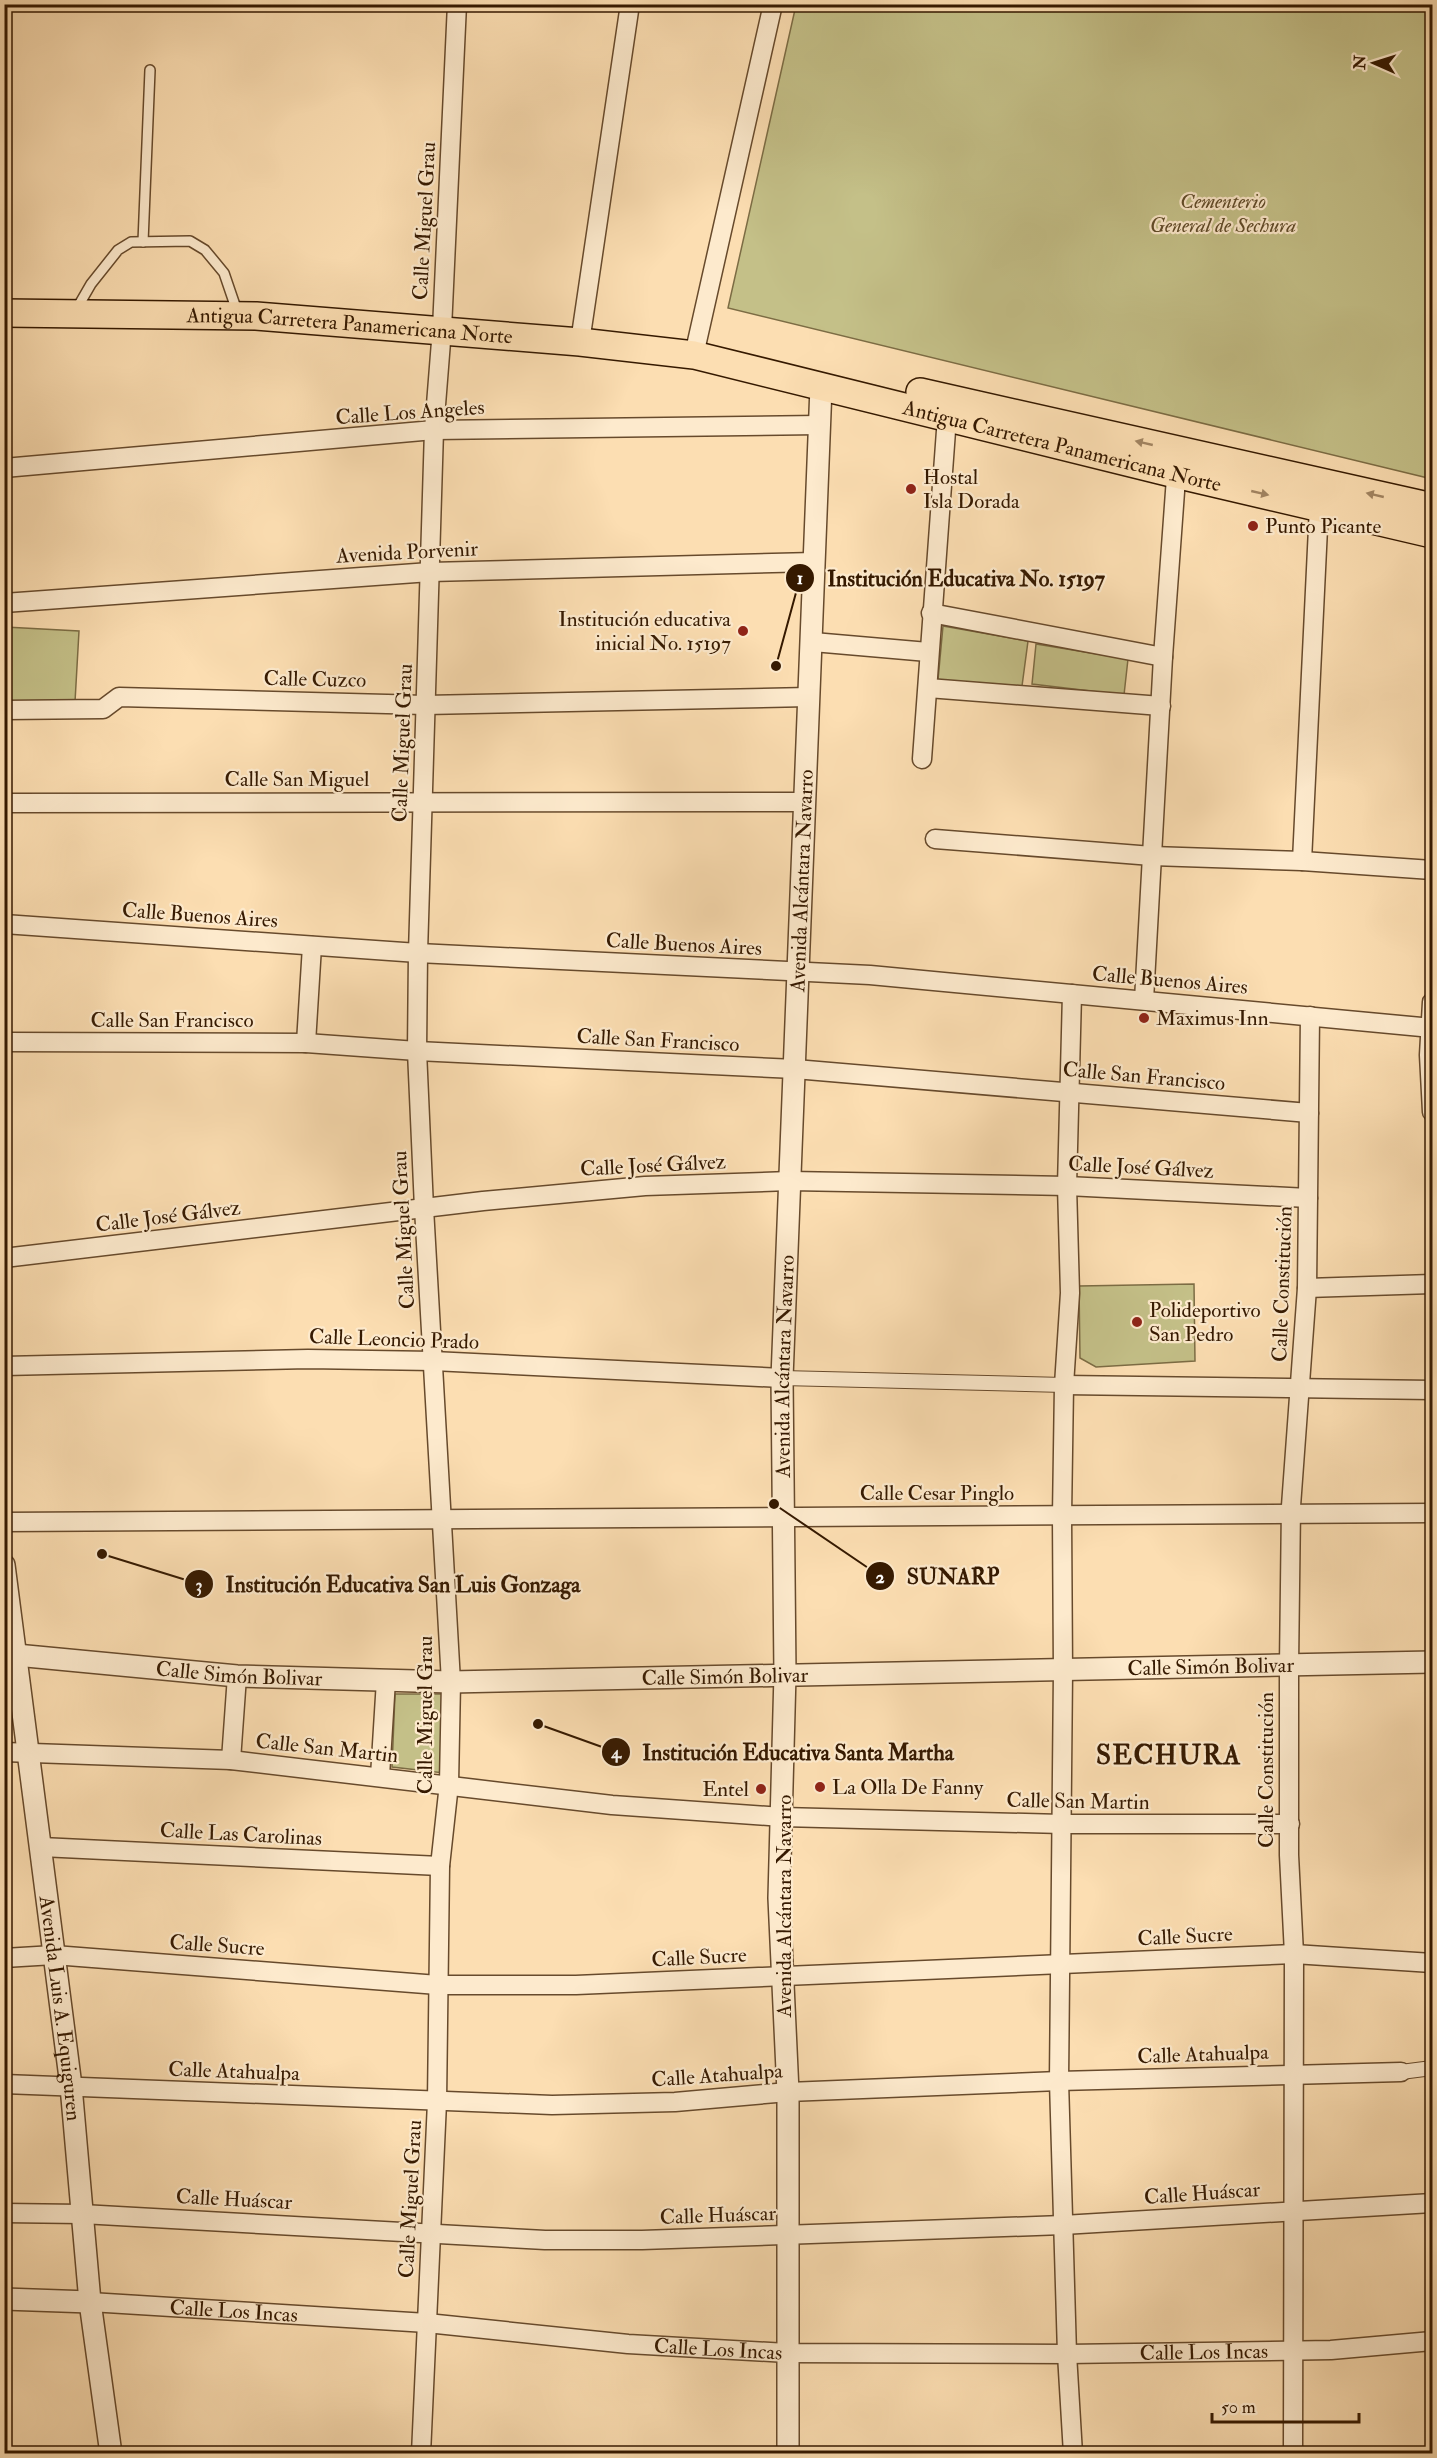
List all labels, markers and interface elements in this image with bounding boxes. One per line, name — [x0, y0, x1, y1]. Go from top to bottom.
north arrow — [1344, 33, 1404, 93]
text: N — [1350, 54, 1370, 71]
street label: Calle Miguel Grau — [407, 141, 442, 301]
park label: Cementerio General de Sechura — [1150, 188, 1297, 239]
street label: Antigua Carretera Panamericana Norte — [185, 302, 514, 351]
street label: Calle Los Angeles — [335, 394, 485, 431]
street label: Antigua Carretera Panamericana Norte — [899, 394, 1224, 498]
one-way arrow — [1135, 437, 1153, 447]
place label: Hostal Isla Dorada — [923, 464, 1020, 515]
marker: Hostal Isla Dorada — [904, 482, 918, 496]
one-way arrow — [1251, 489, 1270, 499]
one-way arrow — [1366, 489, 1385, 499]
place label: Punto Picante — [1265, 513, 1381, 540]
marker: Punto Picante — [1246, 519, 1260, 533]
street label: Avenida Porvenir — [334, 535, 479, 570]
callout: Institución Educativa No. 15197 — [785, 558, 1116, 598]
text: Institución Educativa No. 15197 — [827, 565, 1106, 593]
text: 1 — [797, 567, 803, 590]
place label: Institución educativa inicial No. 15197 — [558, 606, 731, 657]
marker: Institución educativa inicial No. 15197 — [736, 624, 750, 638]
street label: Calle Miguel Grau — [386, 663, 419, 823]
street label: Calle Cuzco — [263, 665, 366, 694]
street label: Calle San Miguel — [225, 766, 370, 793]
street label: Avenida Alcántara Navarro — [784, 769, 820, 994]
street label: Calle Buenos Aires — [121, 897, 279, 934]
street label: Calle Buenos Aires — [605, 927, 763, 962]
street label: Calle Buenos Aires — [1091, 960, 1249, 1001]
place label: Maximus Inn — [1156, 1005, 1269, 1032]
street label: Calle San Francisco — [90, 1007, 254, 1034]
marker: Maximus Inn — [1137, 1011, 1151, 1025]
street label: Calle San Francisco — [576, 1023, 740, 1058]
street label: Calle San Francisco — [1062, 1056, 1226, 1097]
street label: Calle José Gálvez — [580, 1148, 727, 1183]
street label: Calle Miguel Grau — [386, 1150, 421, 1310]
street label: Calle José Gálvez — [1067, 1150, 1214, 1185]
street label: Calle José Gálvez — [94, 1194, 242, 1239]
street label: Calle Constitución — [1266, 1205, 1299, 1363]
street label: Avenida Alcántara Navarro — [769, 1254, 801, 1479]
place label: Polideportivo San Pedro — [1149, 1297, 1261, 1348]
marker: Polideportivo San Pedro — [1130, 1315, 1144, 1329]
street label: Calle Leoncio Prado — [308, 1323, 479, 1356]
street label: Calle Cesar Pinglo — [860, 1480, 1014, 1507]
callout: SUNARP — [865, 1556, 1011, 1596]
text: SUNARP — [907, 1563, 999, 1591]
callout: Institución Educativa San Luis Gonzaga — [184, 1564, 592, 1604]
text: 2 — [875, 1566, 885, 1589]
text: Institución Educativa San Luis Gonzaga — [226, 1571, 581, 1600]
text: 3 — [196, 1574, 203, 1597]
street label: Calle Miguel Grau — [412, 1636, 439, 1794]
street label: Calle Simón Bolivar — [1127, 1652, 1295, 1682]
street label: Calle Simón Bolivar — [155, 1655, 323, 1692]
street label: Calle Simón Bolivar — [641, 1662, 809, 1692]
street label: Calle Constitución — [1253, 1692, 1280, 1848]
street label: Calle San Martin — [254, 1728, 400, 1769]
callout: Institución Educativa Santa Martha — [601, 1732, 966, 1772]
text: Institución Educativa Santa Martha — [642, 1739, 955, 1767]
district label: SECHURA — [1096, 1739, 1242, 1772]
text: 4 — [610, 1741, 622, 1764]
place label: La Olla De Fanny — [832, 1774, 984, 1801]
place label: Entel — [702, 1776, 750, 1803]
marker: La Olla De Fanny — [813, 1780, 827, 1794]
marker: Entel — [754, 1782, 768, 1796]
street label: Calle San Martin — [1006, 1787, 1150, 1816]
street label: Avenida Alcántara Navarro — [771, 1795, 798, 2018]
street label: Calle Las Carolinas — [159, 1817, 323, 1852]
street label: Avenida Luis A. Equiguren — [33, 1893, 87, 2122]
street label: Calle Sucre — [1137, 1921, 1234, 1952]
street label: Calle Sucre — [168, 1929, 266, 1962]
street label: Calle Sucre — [651, 1942, 748, 1973]
street label: Calle Atahualpa — [1137, 2039, 1270, 2070]
street label: Calle Atahualpa — [168, 2056, 301, 2087]
street label: Calle Atahualpa — [650, 2057, 784, 2094]
street label: Calle Miguel Grau — [393, 2119, 428, 2279]
street label: Calle Huáscar — [1143, 2176, 1261, 2211]
street label: Calle Huáscar — [175, 2183, 293, 2216]
street label: Calle Huáscar — [659, 2200, 777, 2231]
street label: Calle Los Incas — [169, 2294, 299, 2329]
street label: Calle Los Incas — [653, 2332, 783, 2367]
street label: Calle Los Incas — [1140, 2338, 1268, 2367]
scale bar — [1212, 2386, 1359, 2424]
text: 50 m — [1221, 2396, 1256, 2419]

